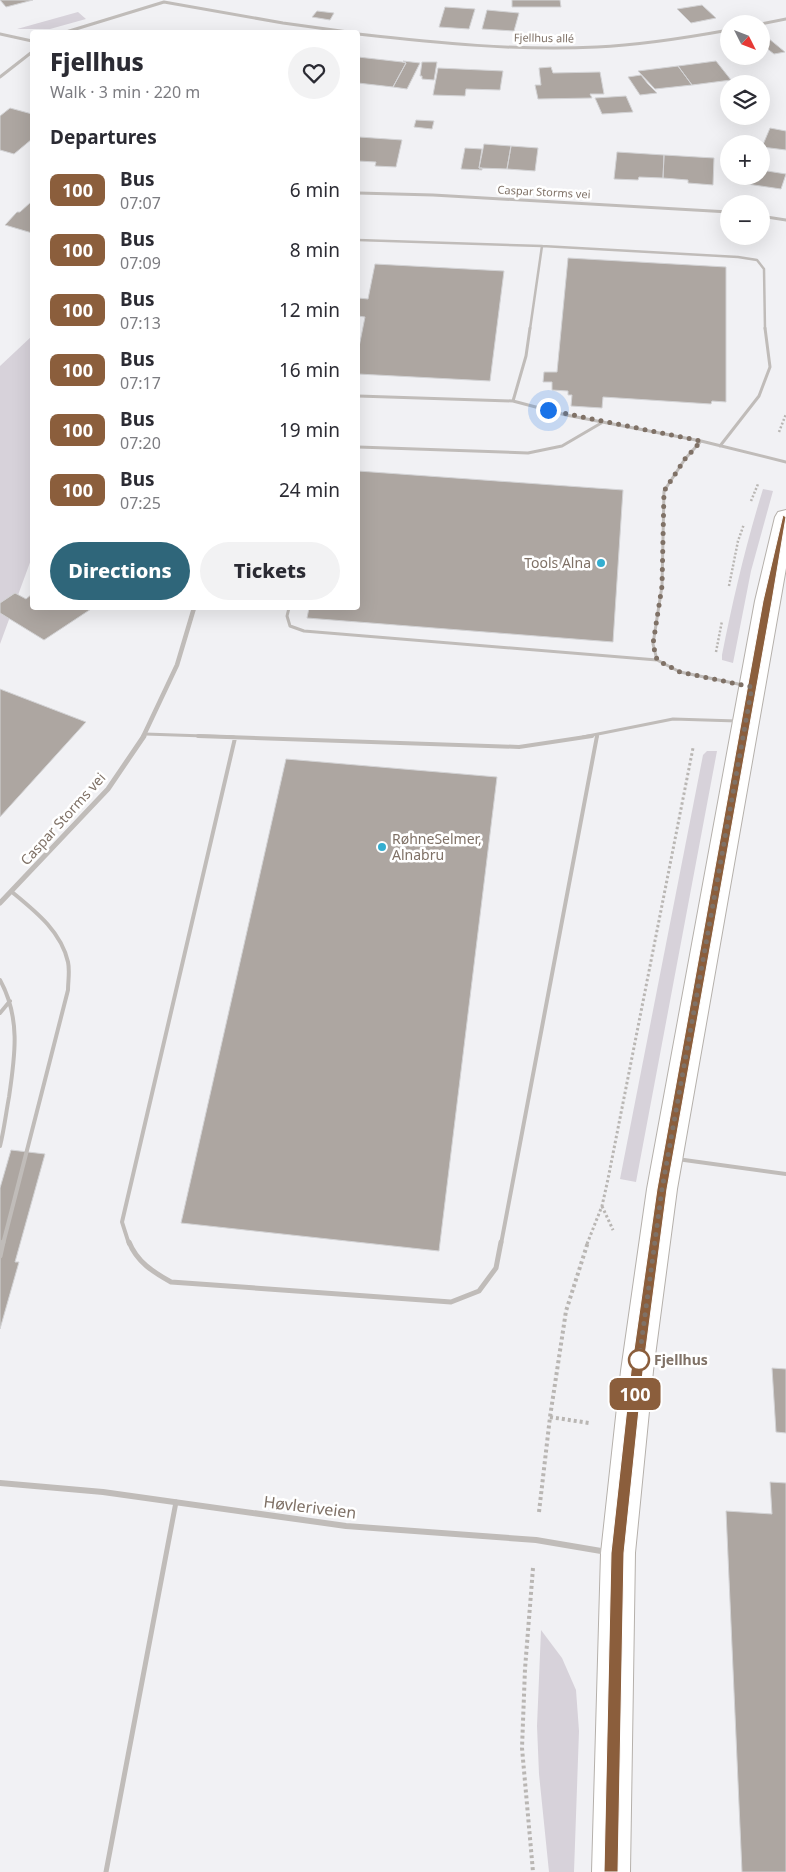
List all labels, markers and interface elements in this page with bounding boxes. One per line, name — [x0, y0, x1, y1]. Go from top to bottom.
north arrow — [720, 15, 770, 65]
map controls — [720, 15, 770, 245]
street label: Fjellhus allé — [514, 29, 574, 46]
text: Fjellhus — [50, 45, 144, 78]
button: heart — [288, 47, 340, 99]
button: layers — [720, 75, 770, 125]
text: Walk · 3 min · 220 m — [50, 81, 200, 103]
text: Departures — [50, 124, 157, 150]
button: + — [720, 135, 770, 185]
text: Bus — [120, 166, 155, 192]
text: 6 min — [290, 177, 340, 203]
text: 100 — [62, 178, 93, 202]
street label: Caspar Storms vei — [497, 182, 591, 201]
text: 07:07 — [120, 192, 161, 214]
button: − — [720, 195, 770, 245]
text: Bus — [120, 226, 155, 252]
text: 8 min — [290, 237, 340, 263]
text: 100 — [62, 238, 93, 262]
text: 07:09 — [120, 252, 161, 274]
text: Bus — [120, 286, 155, 312]
text: 12 min — [279, 297, 340, 323]
text: 100 — [62, 298, 93, 322]
text: 07:13 — [120, 312, 161, 334]
text: Bus — [120, 346, 155, 372]
text: 16 min — [279, 357, 340, 383]
text: 100 — [62, 358, 93, 382]
text: 07:17 — [120, 372, 161, 394]
your location — [536, 398, 561, 423]
text: Bus — [120, 406, 155, 432]
text: 19 min — [279, 417, 340, 443]
text: 100 — [62, 418, 93, 442]
text: 07:20 — [120, 432, 161, 454]
text: Bus — [120, 466, 155, 492]
text: 24 min — [279, 477, 340, 503]
text: 100 — [62, 478, 93, 502]
text: 07:25 — [120, 492, 161, 514]
button: Directions — [50, 542, 190, 600]
button: Tickets — [200, 542, 340, 600]
place label: Tools Alna — [524, 553, 591, 572]
marker: Tools Alna — [595, 557, 607, 569]
street label: Caspar Storms vei — [16, 768, 109, 869]
place label: RøhneSelmer, Alnabru — [392, 829, 482, 864]
marker: RøhneSelmer, Alnabru — [376, 841, 388, 853]
marker: Fjellhus — [628, 1349, 650, 1371]
place label: Fjellhus — [654, 1350, 708, 1369]
line badge: 100 — [606, 1378, 664, 1410]
text: 100 — [620, 1382, 650, 1406]
street label: Høvleriveien — [262, 1490, 358, 1524]

